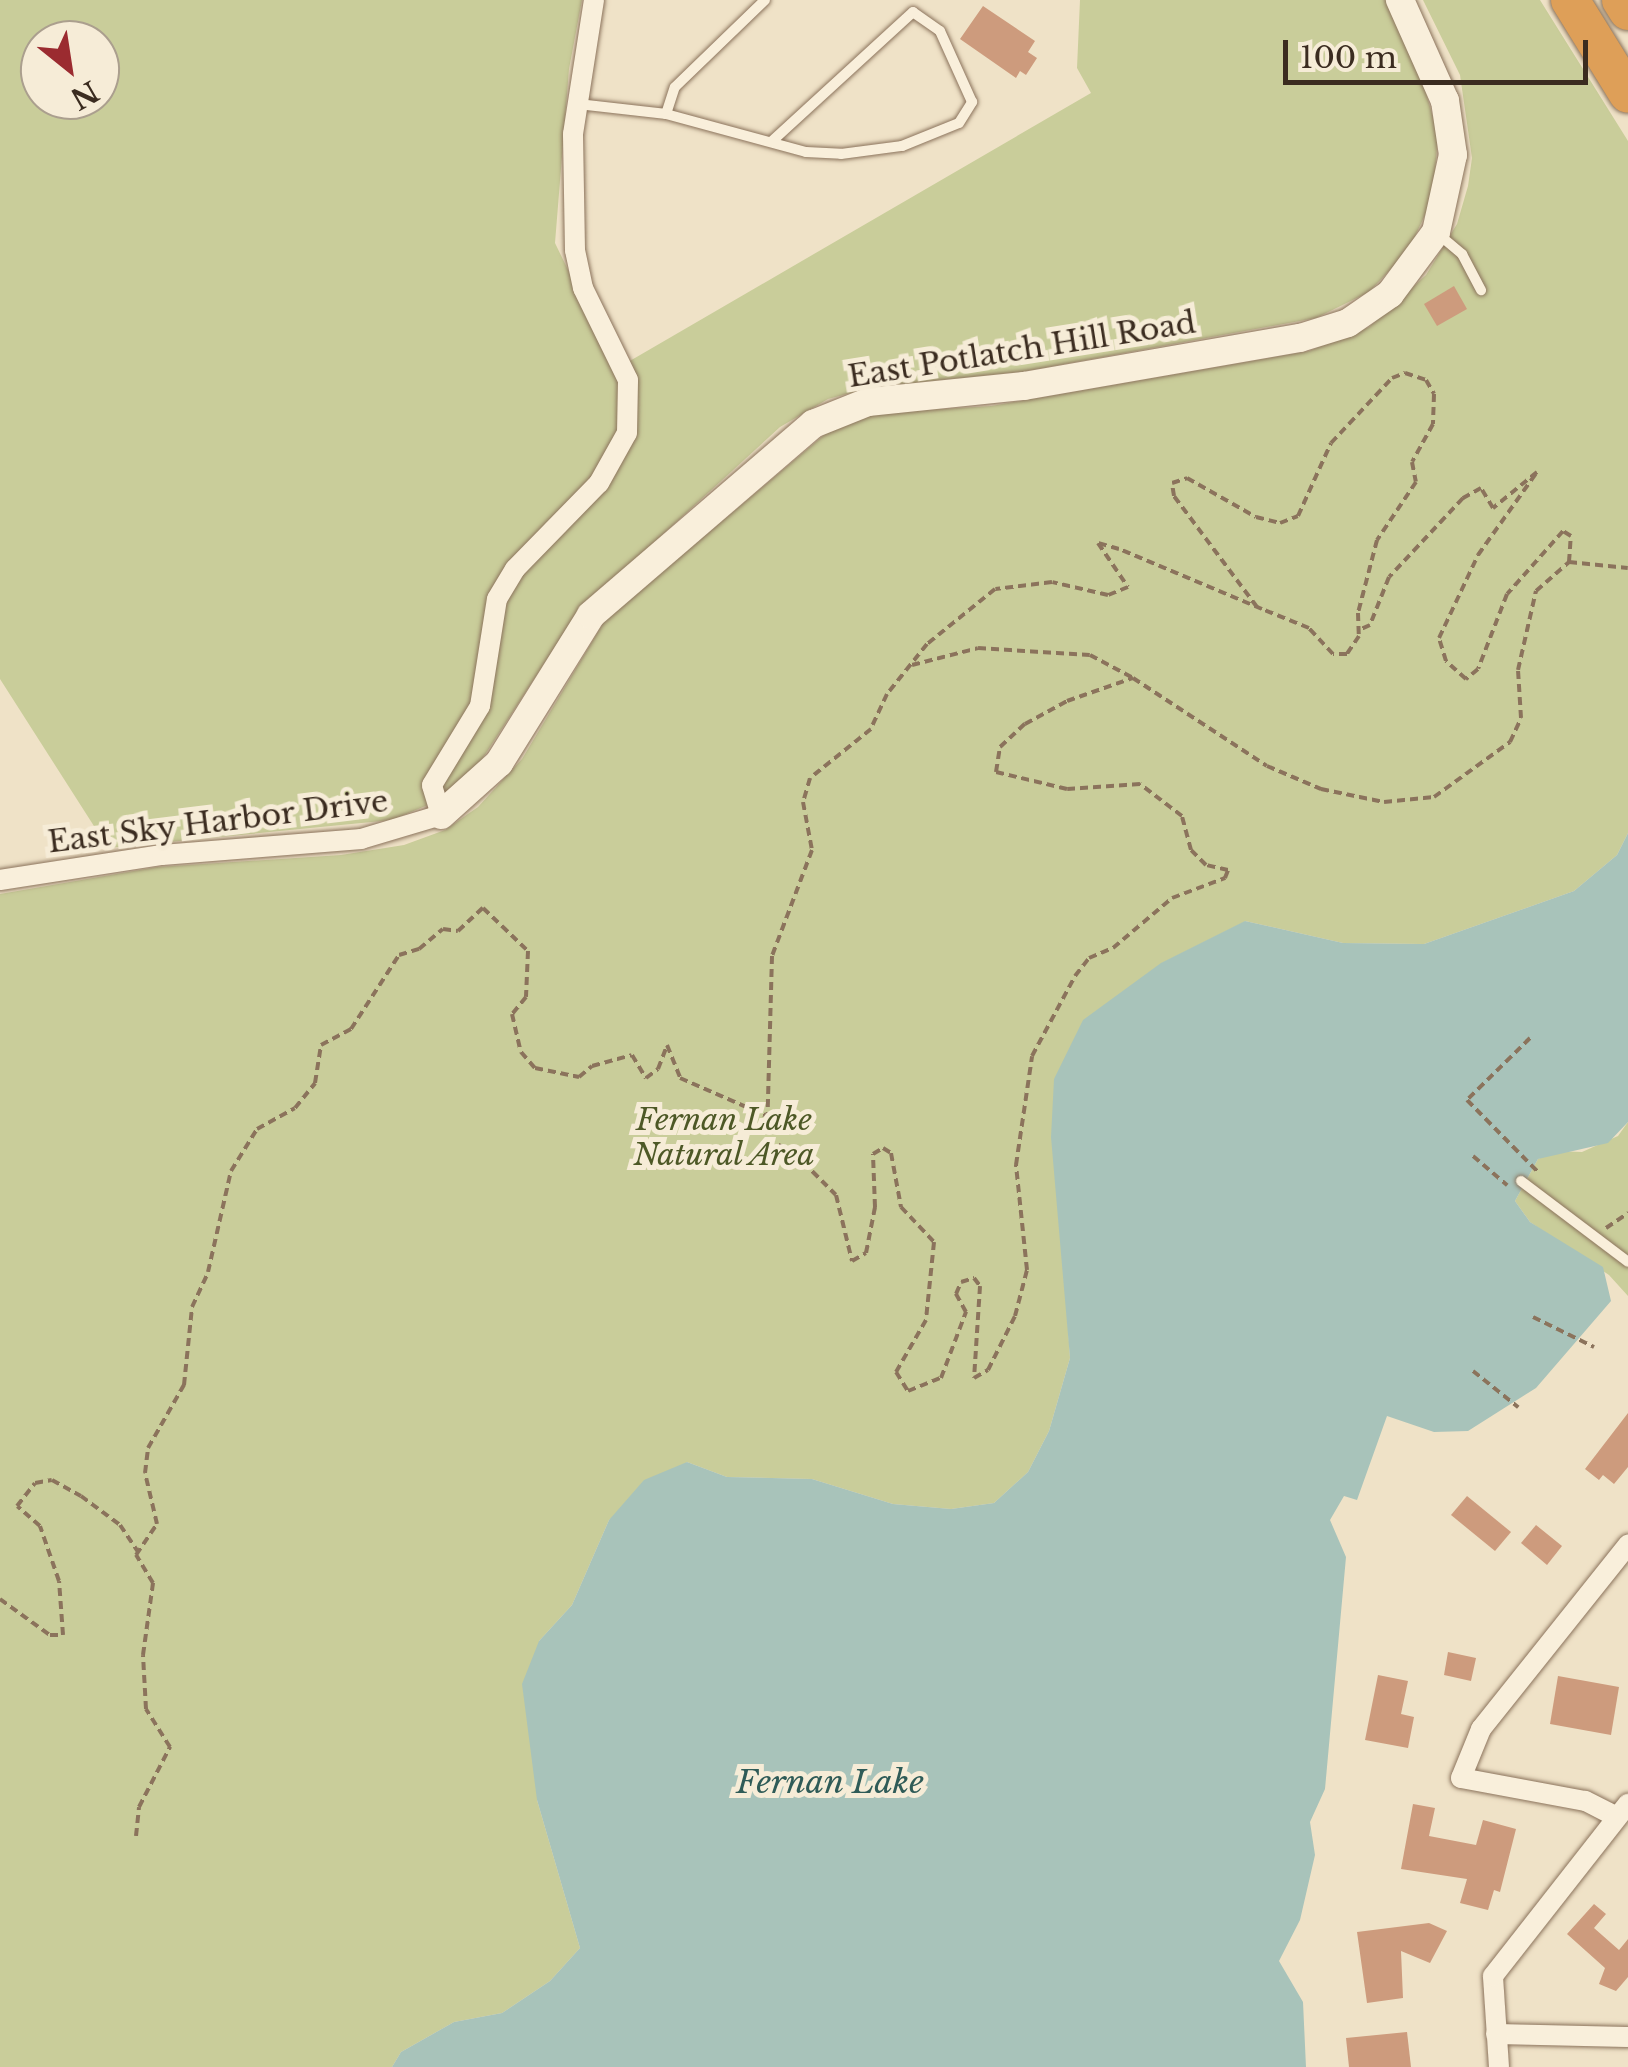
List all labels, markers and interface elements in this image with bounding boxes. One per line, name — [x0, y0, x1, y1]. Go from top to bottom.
north arrow — [20, 20, 120, 120]
scale bar — [1288, 20, 1593, 82]
text: 100 m — [1300, 39, 1397, 76]
text: N — [64, 73, 104, 116]
street label: East Potlatch Hill Road — [846, 305, 1198, 395]
street label: East Sky Harbor Drive — [45, 783, 391, 861]
park label: Fernan Lake Natural Area — [632, 1102, 816, 1172]
water label: Fernan Lake — [736, 1763, 924, 1801]

